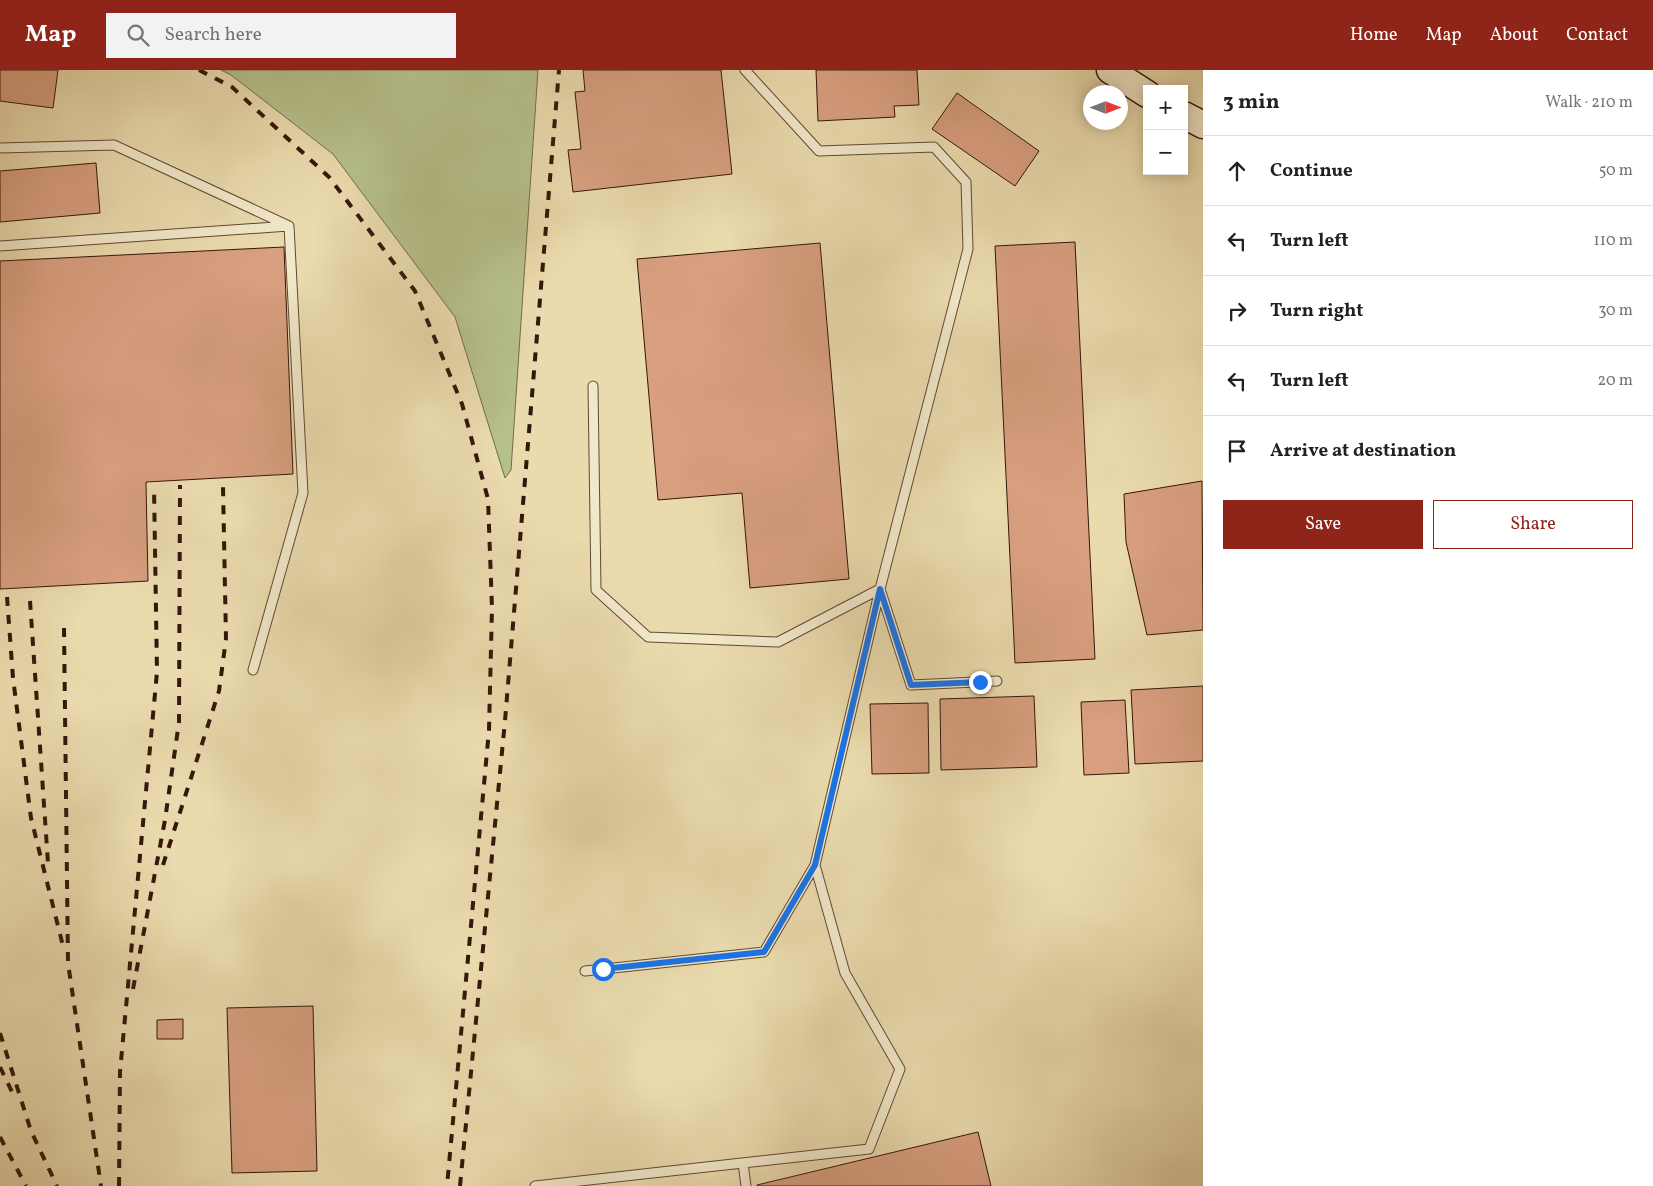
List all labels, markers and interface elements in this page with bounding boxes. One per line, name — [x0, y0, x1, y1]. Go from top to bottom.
search box — [106, 13, 456, 58]
text: Map — [25, 18, 76, 52]
icon: search — [124, 21, 152, 49]
text: Search here — [164, 22, 262, 48]
text: Home — [1350, 23, 1398, 48]
text: Map — [1426, 23, 1462, 48]
text: About — [1490, 23, 1538, 48]
text: Contact — [1566, 23, 1628, 48]
north arrow — [1083, 85, 1128, 130]
map controls — [1143, 85, 1188, 175]
button: + — [1143, 85, 1188, 130]
text: 3 min — [1223, 88, 1279, 117]
text: Walk · 210 m — [1545, 92, 1633, 114]
button: − — [1143, 130, 1188, 175]
icon: ahead — [1223, 157, 1251, 185]
text: Continue — [1270, 158, 1353, 184]
text: 50 m — [1599, 160, 1633, 182]
icon: left — [1223, 227, 1251, 255]
text: Turn left — [1270, 228, 1349, 254]
text: 110 m — [1594, 230, 1633, 252]
icon: right — [1223, 297, 1251, 325]
text: Turn right — [1270, 298, 1363, 324]
text: 30 m — [1598, 300, 1633, 322]
icon: left — [1223, 367, 1251, 395]
text: Turn left — [1270, 368, 1349, 394]
text: 20 m — [1598, 370, 1633, 392]
icon: arrive — [1223, 437, 1251, 465]
text: Arrive at destination — [1270, 438, 1456, 464]
button: Save — [1223, 500, 1423, 549]
button: Share — [1433, 500, 1633, 549]
route end — [969, 671, 992, 694]
route start — [592, 958, 615, 981]

